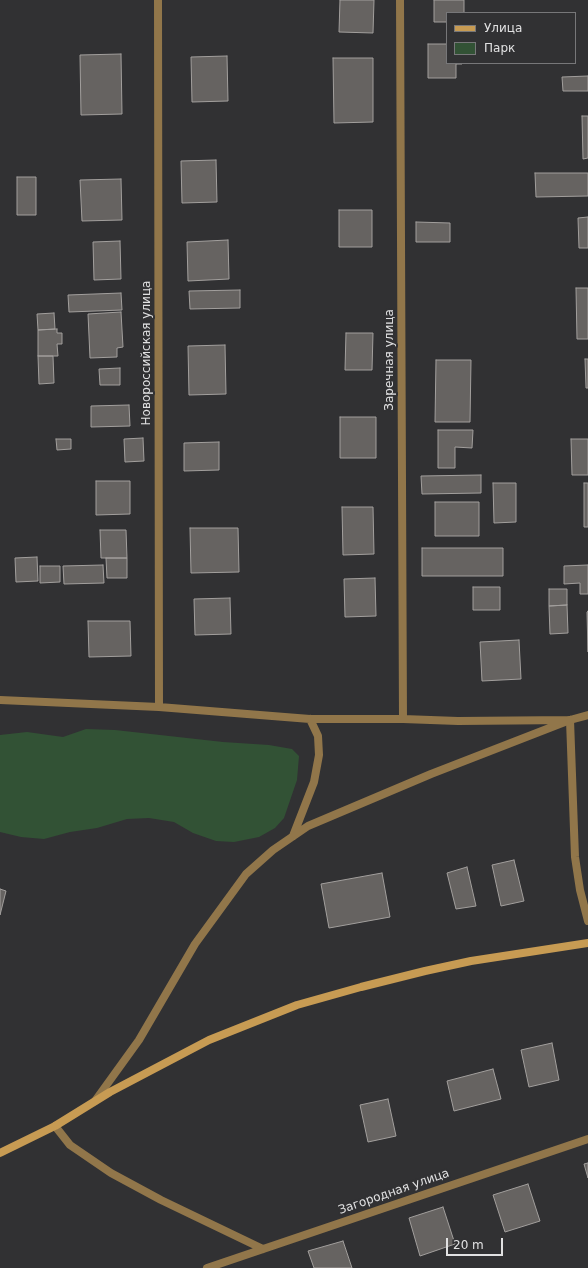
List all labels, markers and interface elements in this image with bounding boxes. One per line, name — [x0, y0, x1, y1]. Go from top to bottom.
legend — [446, 12, 576, 64]
text: Улица — [484, 21, 522, 35]
text: Парк — [484, 41, 515, 55]
street label: Новороссийская улица — [140, 281, 154, 425]
street label: Заречная улица — [383, 309, 397, 411]
street label: Загородная улица — [337, 1166, 451, 1218]
scale bar — [448, 1230, 505, 1256]
text: 20 m — [453, 1238, 484, 1252]

